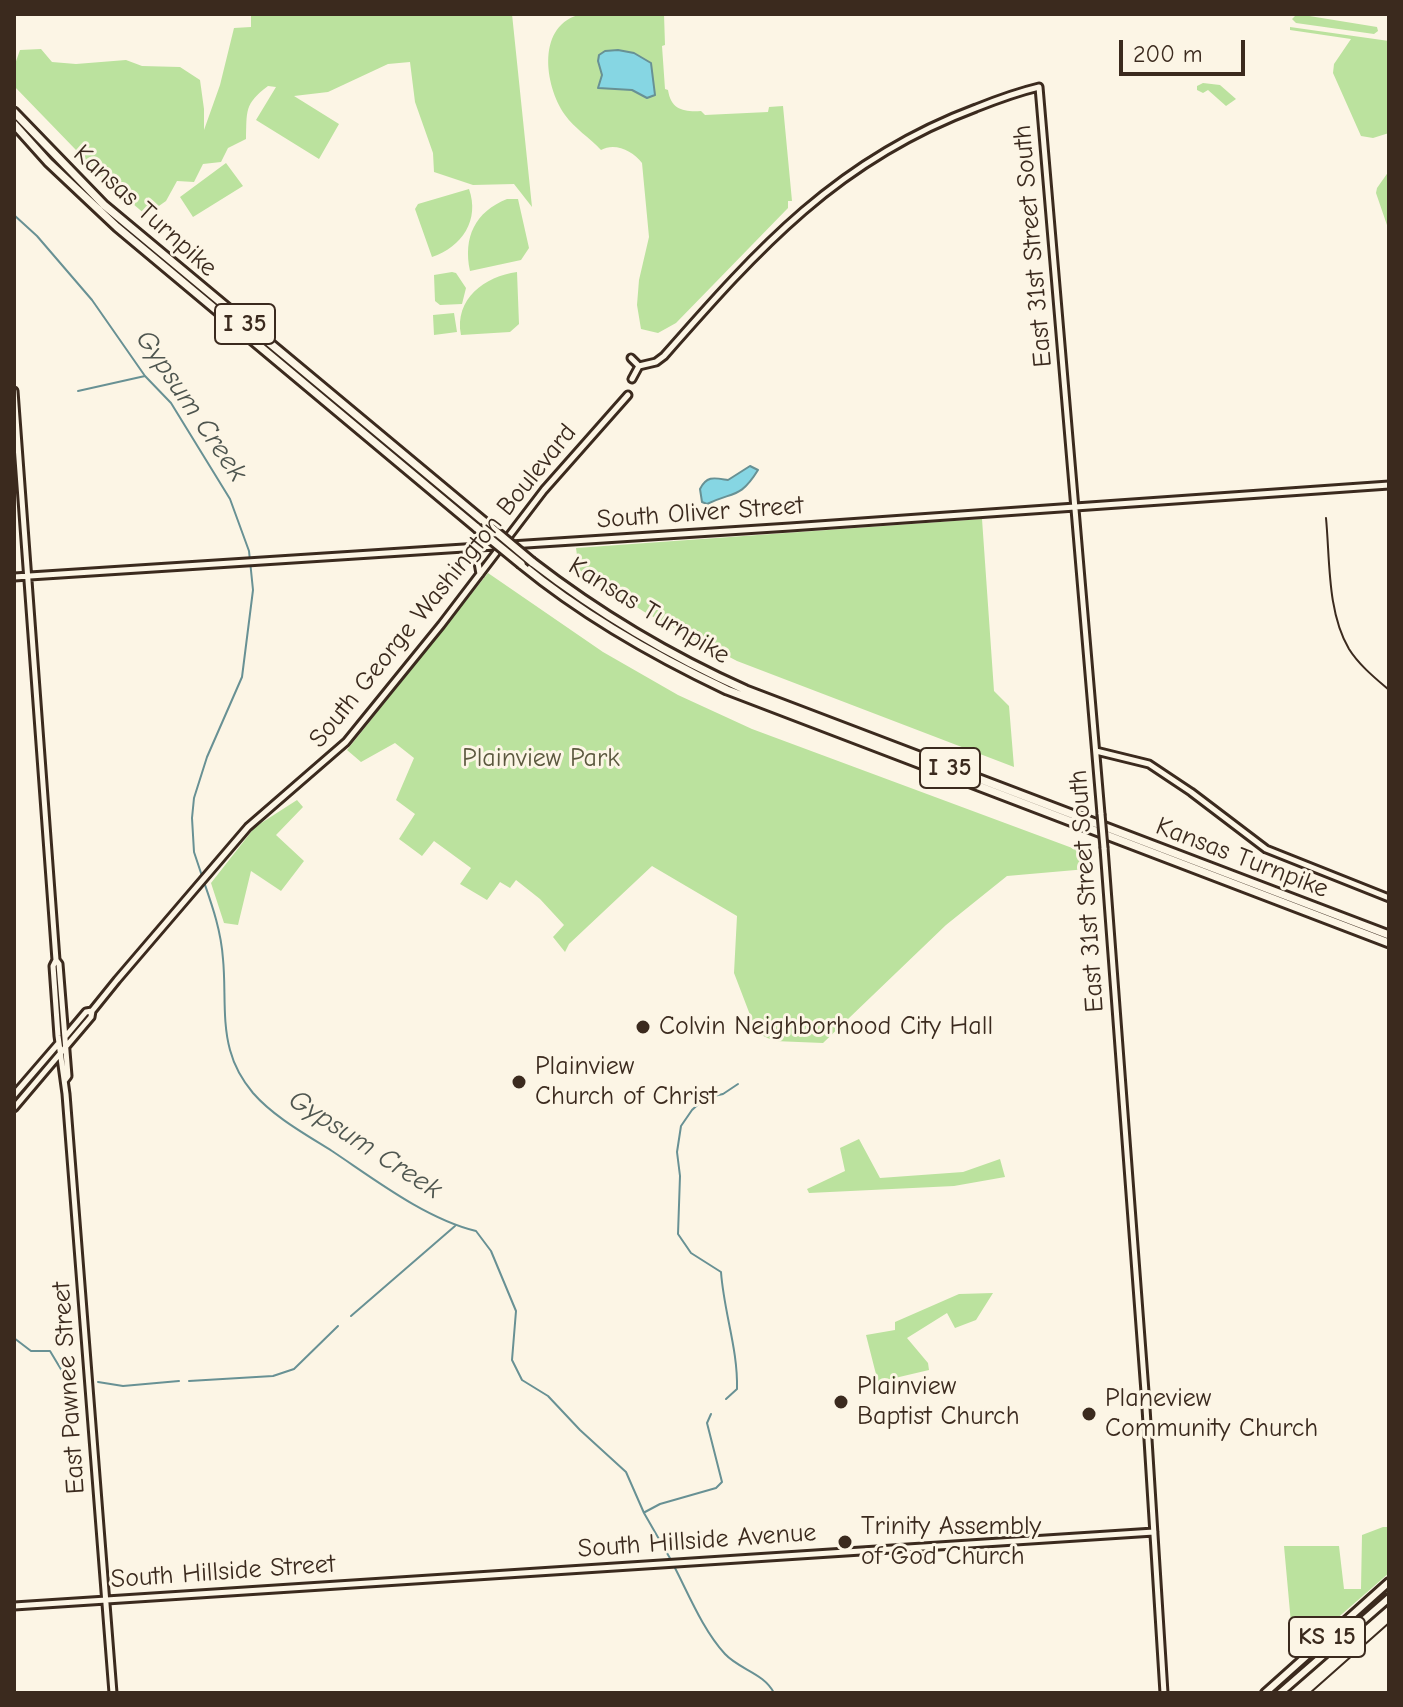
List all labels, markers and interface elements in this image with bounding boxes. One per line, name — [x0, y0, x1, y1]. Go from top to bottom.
scale bar — [1123, 24, 1249, 74]
text: 200 m — [1133, 40, 1203, 68]
street label: East 31st Street South — [1007, 124, 1059, 368]
street label: Kansas Turnpike — [67, 138, 223, 284]
road number: I 35 — [215, 304, 275, 344]
water label: Gypsum Creek — [128, 324, 254, 488]
street label: South George Washington Boulevard — [303, 418, 583, 754]
street label: South Oliver Street — [596, 490, 804, 536]
street label: Kansas Turnpike — [563, 551, 735, 671]
park label: Plainview Park — [462, 743, 620, 775]
road number: I 35 — [920, 748, 980, 788]
street label: East 31st Street South — [1063, 769, 1111, 1013]
street label: Kansas Turnpike — [1151, 811, 1333, 905]
place label: Colvin Neighborhood City Hall — [659, 1011, 993, 1043]
marker: Colvin Neighborhood City Hall — [634, 1018, 652, 1036]
place label: Plainview Church of Christ — [535, 1051, 717, 1112]
marker: Plainview Church of Christ — [510, 1073, 528, 1091]
water label: Gypsum Creek — [282, 1083, 448, 1207]
street label: East Pawnee Street — [46, 1281, 92, 1495]
place label: Plainview Baptist Church — [857, 1371, 1020, 1432]
place label: Planeview Community Church — [1105, 1383, 1318, 1444]
marker: Plainview Baptist Church — [832, 1393, 850, 1411]
marker: Planeview Community Church — [1080, 1405, 1098, 1423]
place label: Trinity Assembly of God Church — [861, 1511, 1041, 1572]
street label: South Hillside Avenue — [577, 1517, 817, 1565]
marker: Trinity Assembly of God Church — [836, 1533, 854, 1551]
street label: South Hillside Street — [110, 1549, 336, 1595]
road number: KS 15 — [1289, 1617, 1365, 1657]

